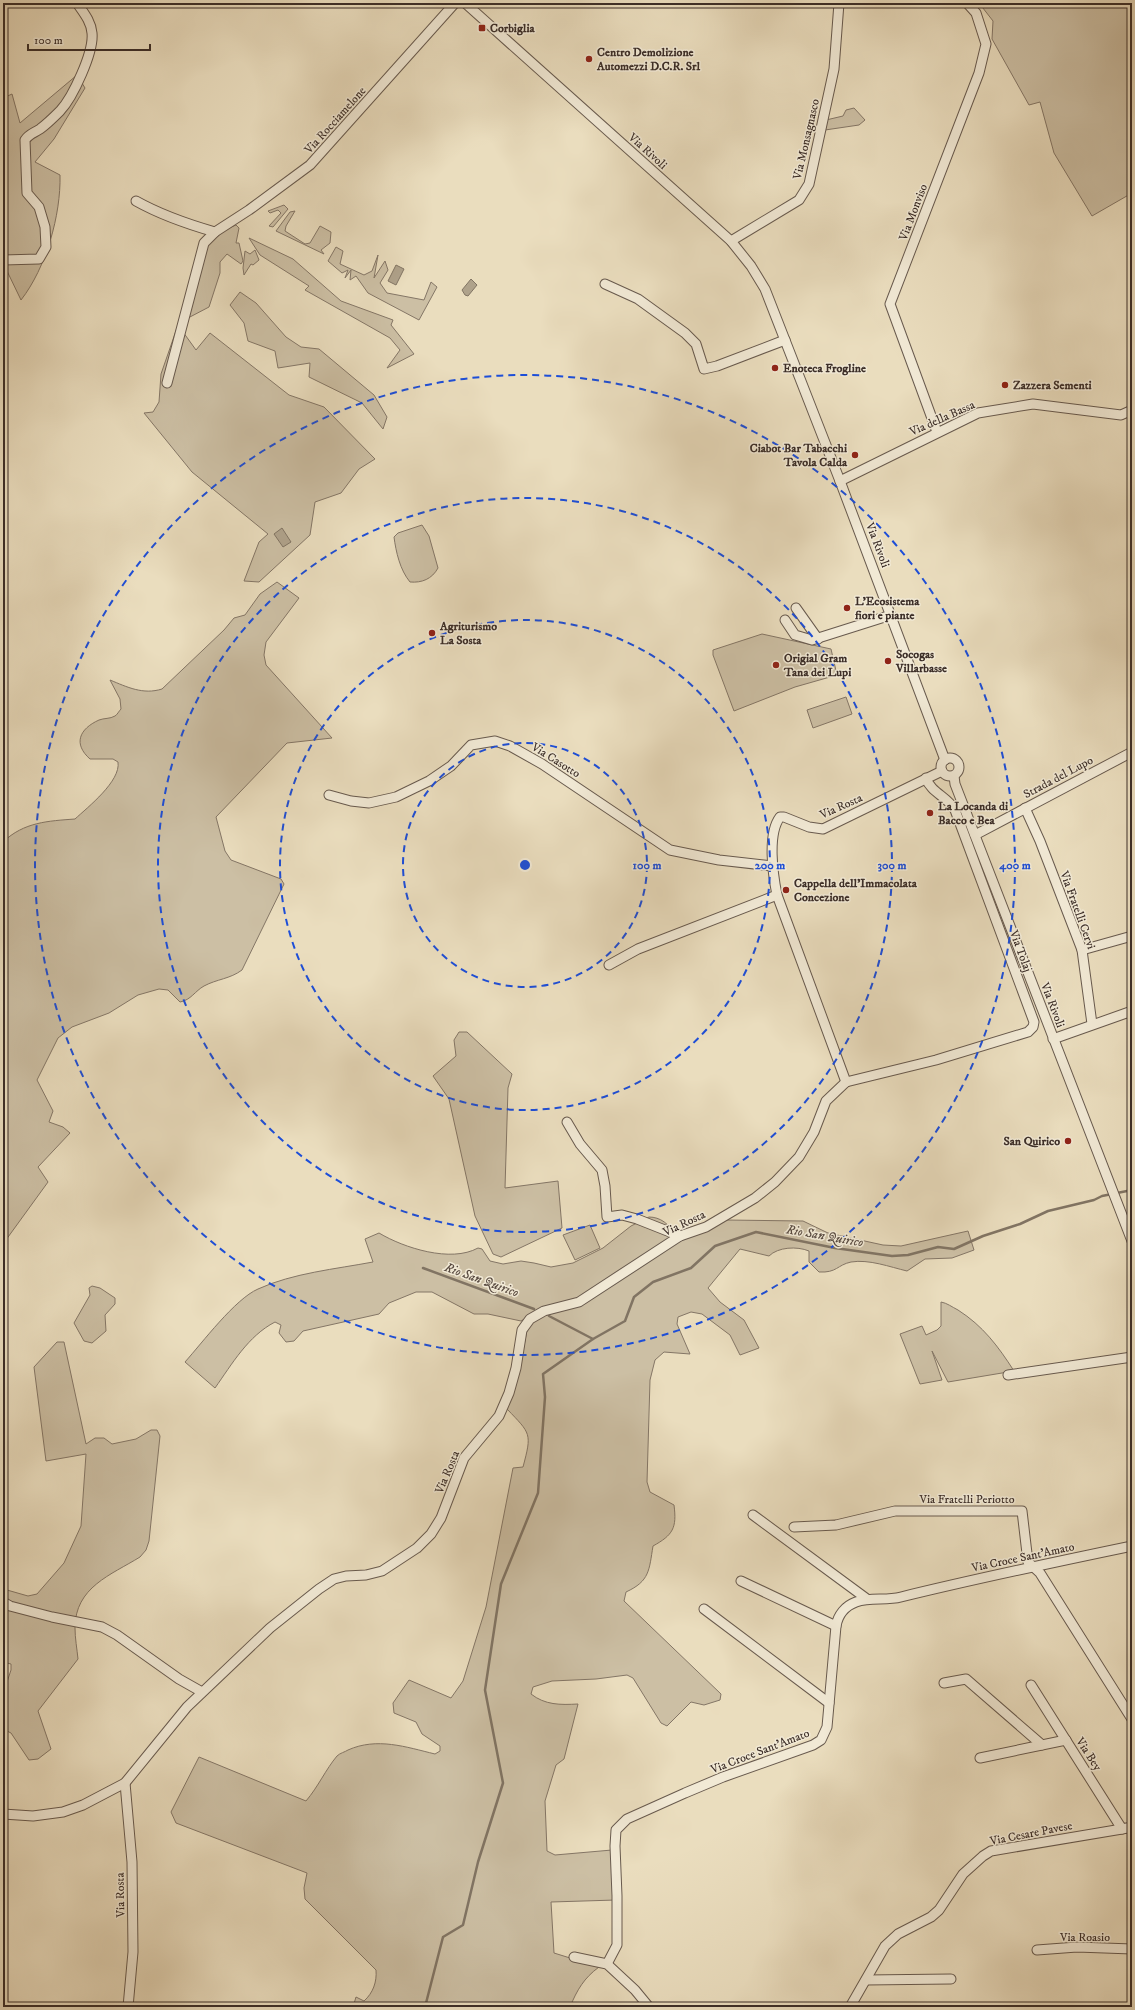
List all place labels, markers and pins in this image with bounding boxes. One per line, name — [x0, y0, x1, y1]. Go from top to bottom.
place label: Corbiglia — [490, 21, 535, 36]
marker: Corbiglia — [477, 23, 487, 33]
place label: Centro Demolizione Automezzi D.C.R. Srl — [596, 45, 701, 74]
marker: Centro Demolizione Automezzi D.C.R. Srl — [584, 54, 594, 64]
place label: Enoteca Frogline — [783, 361, 866, 376]
marker: Enoteca Frogline — [770, 363, 780, 373]
place label: Zazzera Sementi — [1013, 378, 1092, 393]
marker: Zazzera Sementi — [1000, 380, 1010, 390]
place label: Ciabot Bar Tabacchi Tavola Calda — [750, 441, 848, 470]
marker: Ciabot Bar Tabacchi Tavola Calda — [850, 450, 860, 460]
place label: L'Ecosistema fiori e piante — [855, 594, 920, 623]
marker: L'Ecosistema fiori e piante — [842, 603, 852, 613]
place label: Agriturismo La Sosta — [439, 619, 497, 648]
marker: Agriturismo La Sosta — [427, 628, 437, 638]
place label: Socogas Villarbasse — [895, 647, 947, 676]
place label: Origial Gram Tana dei Lupi — [783, 651, 851, 680]
marker: Socogas Villarbasse — [883, 656, 893, 666]
marker: Origial Gram Tana dei Lupi — [771, 660, 781, 670]
place label: La Locanda di Bacco e Bea — [938, 799, 1008, 828]
marker: La Locanda di Bacco e Bea — [925, 808, 935, 818]
centre of rings — [518, 858, 532, 872]
place label: Cappella dell'Immacolata Concezione — [794, 876, 918, 905]
marker: Cappella dell'Immacolata Concezione — [781, 885, 791, 895]
place label: San Quirico — [1003, 1134, 1060, 1149]
marker: San Quirico — [1063, 1136, 1073, 1146]

